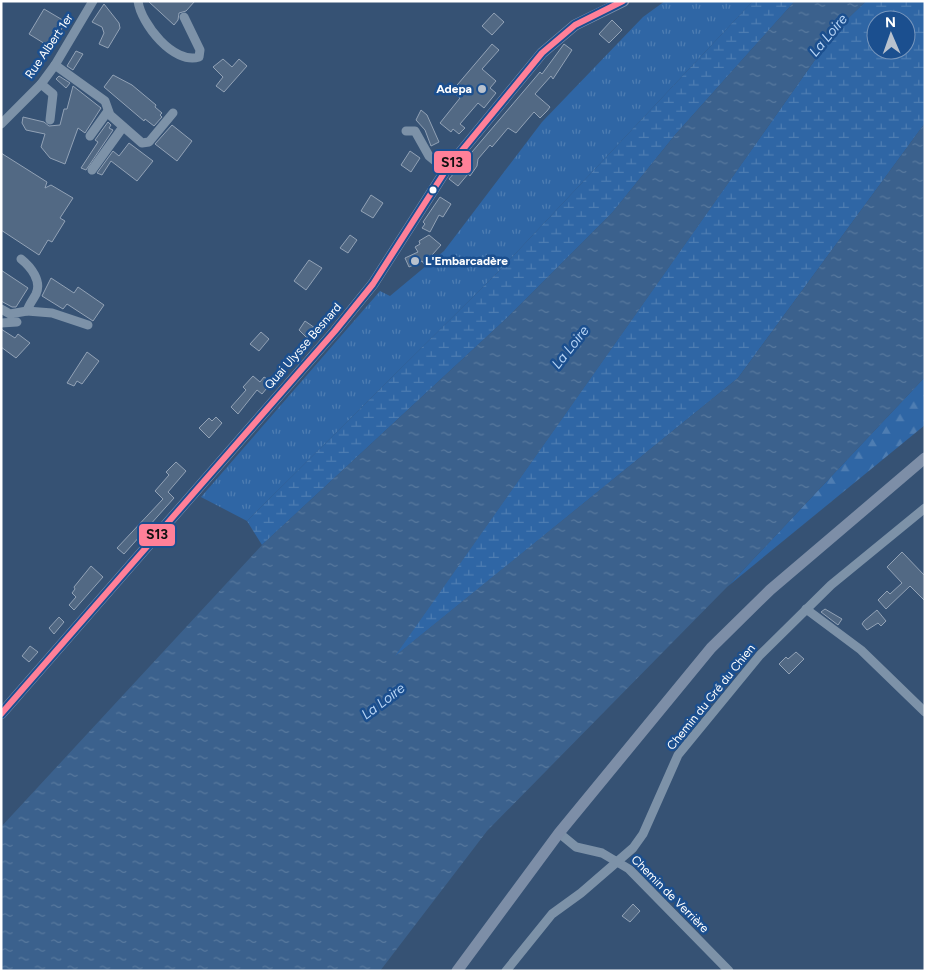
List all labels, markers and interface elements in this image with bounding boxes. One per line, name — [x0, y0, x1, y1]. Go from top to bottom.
water label: La Loire — [806, 10, 851, 60]
north arrow — [866, 10, 916, 60]
street label: Rue Albert 1er — [22, 11, 76, 81]
text: N — [885, 14, 896, 31]
place label: Adepa — [436, 82, 472, 96]
marker: Adepa — [476, 83, 488, 95]
line badge: S13 — [433, 150, 472, 174]
text: S13 — [441, 154, 463, 171]
unlabelled marker — [428, 185, 438, 195]
place label: L'Embarcadère — [425, 254, 508, 268]
marker: L'Embarcadère — [409, 255, 421, 267]
street label: Quai Ulysse Besnard — [262, 300, 344, 392]
water label: La Loire — [548, 322, 593, 372]
line badge: S13 — [138, 523, 176, 547]
text: S13 — [146, 526, 168, 543]
street label: Chemin du Gré du Chien — [664, 641, 758, 753]
water label: La Loire — [358, 679, 409, 723]
street label: Chemin de Verrière — [628, 852, 712, 936]

